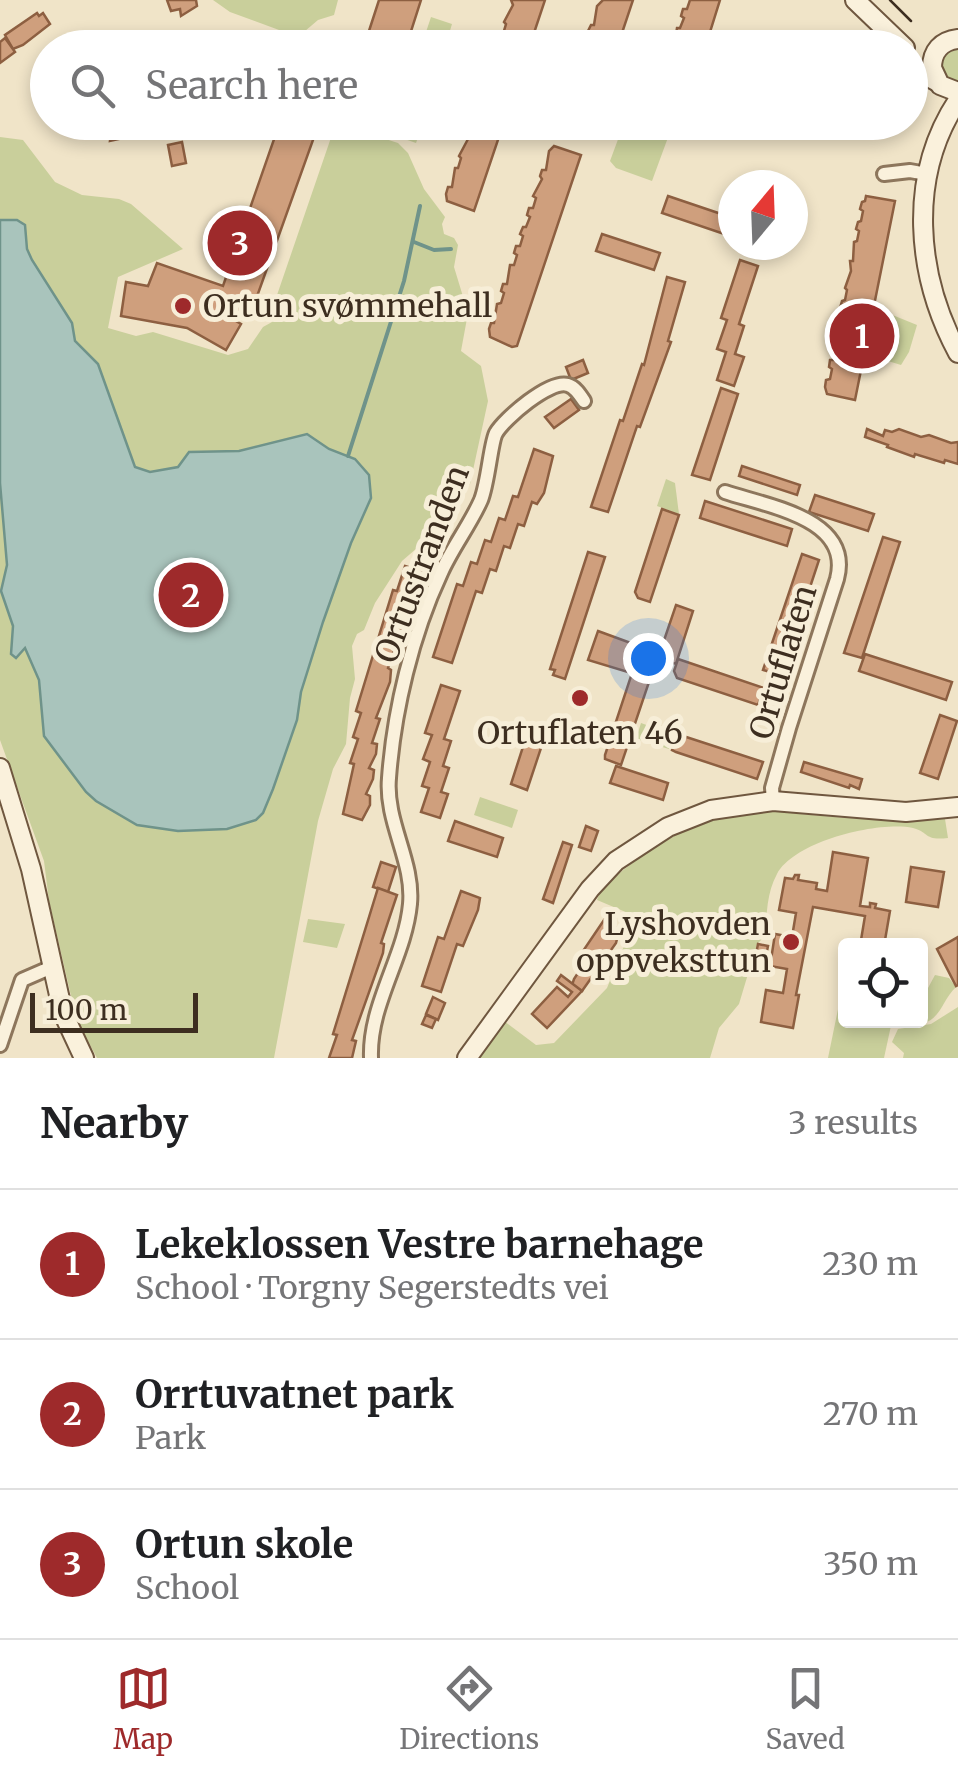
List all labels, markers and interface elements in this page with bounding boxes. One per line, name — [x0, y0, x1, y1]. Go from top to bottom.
search box — [30, 30, 928, 140]
icon: search — [65, 58, 120, 113]
text: Search here — [145, 62, 358, 109]
north arrow — [718, 170, 808, 260]
pin: 3 — [208, 206, 272, 280]
place label: Ortun svømmehall — [203, 286, 492, 326]
marker: Ortun svømmehall — [172, 295, 194, 317]
pin: 1 — [830, 298, 894, 374]
street label: Ortustranden — [366, 460, 478, 668]
pin: 2 — [158, 558, 224, 632]
street label: Ortuflaten — [741, 580, 825, 744]
your location — [623, 633, 674, 684]
marker: Ortuflaten 46 — [569, 687, 591, 709]
place label: Ortuflaten 46 — [477, 713, 683, 753]
place label: Lyshovden oppveksttun — [576, 904, 771, 981]
marker: Lyshovden oppveksttun — [780, 931, 802, 953]
map controls — [838, 938, 928, 1028]
button: locate — [838, 938, 928, 1028]
scale bar — [30, 988, 198, 1032]
text: 100 m — [45, 992, 127, 1028]
text: Nearby — [40, 1097, 188, 1149]
text: 3 results — [788, 1103, 918, 1143]
text: Lekeklossen Vestre barnehage — [135, 1221, 704, 1268]
text: 1 — [65, 1244, 80, 1284]
text: 230 m — [822, 1244, 918, 1284]
text: School · Torgny Segerstedts vei — [135, 1268, 609, 1308]
text: Orrtuvatnet park — [135, 1371, 454, 1418]
text: 2 — [63, 1394, 82, 1434]
text: 270 m — [823, 1394, 918, 1434]
text: Park — [135, 1418, 206, 1458]
text: Ortun skole — [135, 1521, 353, 1568]
text: 3 — [63, 1544, 82, 1584]
text: 350 m — [823, 1544, 918, 1584]
text: School — [135, 1568, 239, 1608]
tab: Map — [113, 1661, 173, 1757]
tab: Directions — [399, 1661, 539, 1757]
tab: Saved — [765, 1661, 845, 1757]

